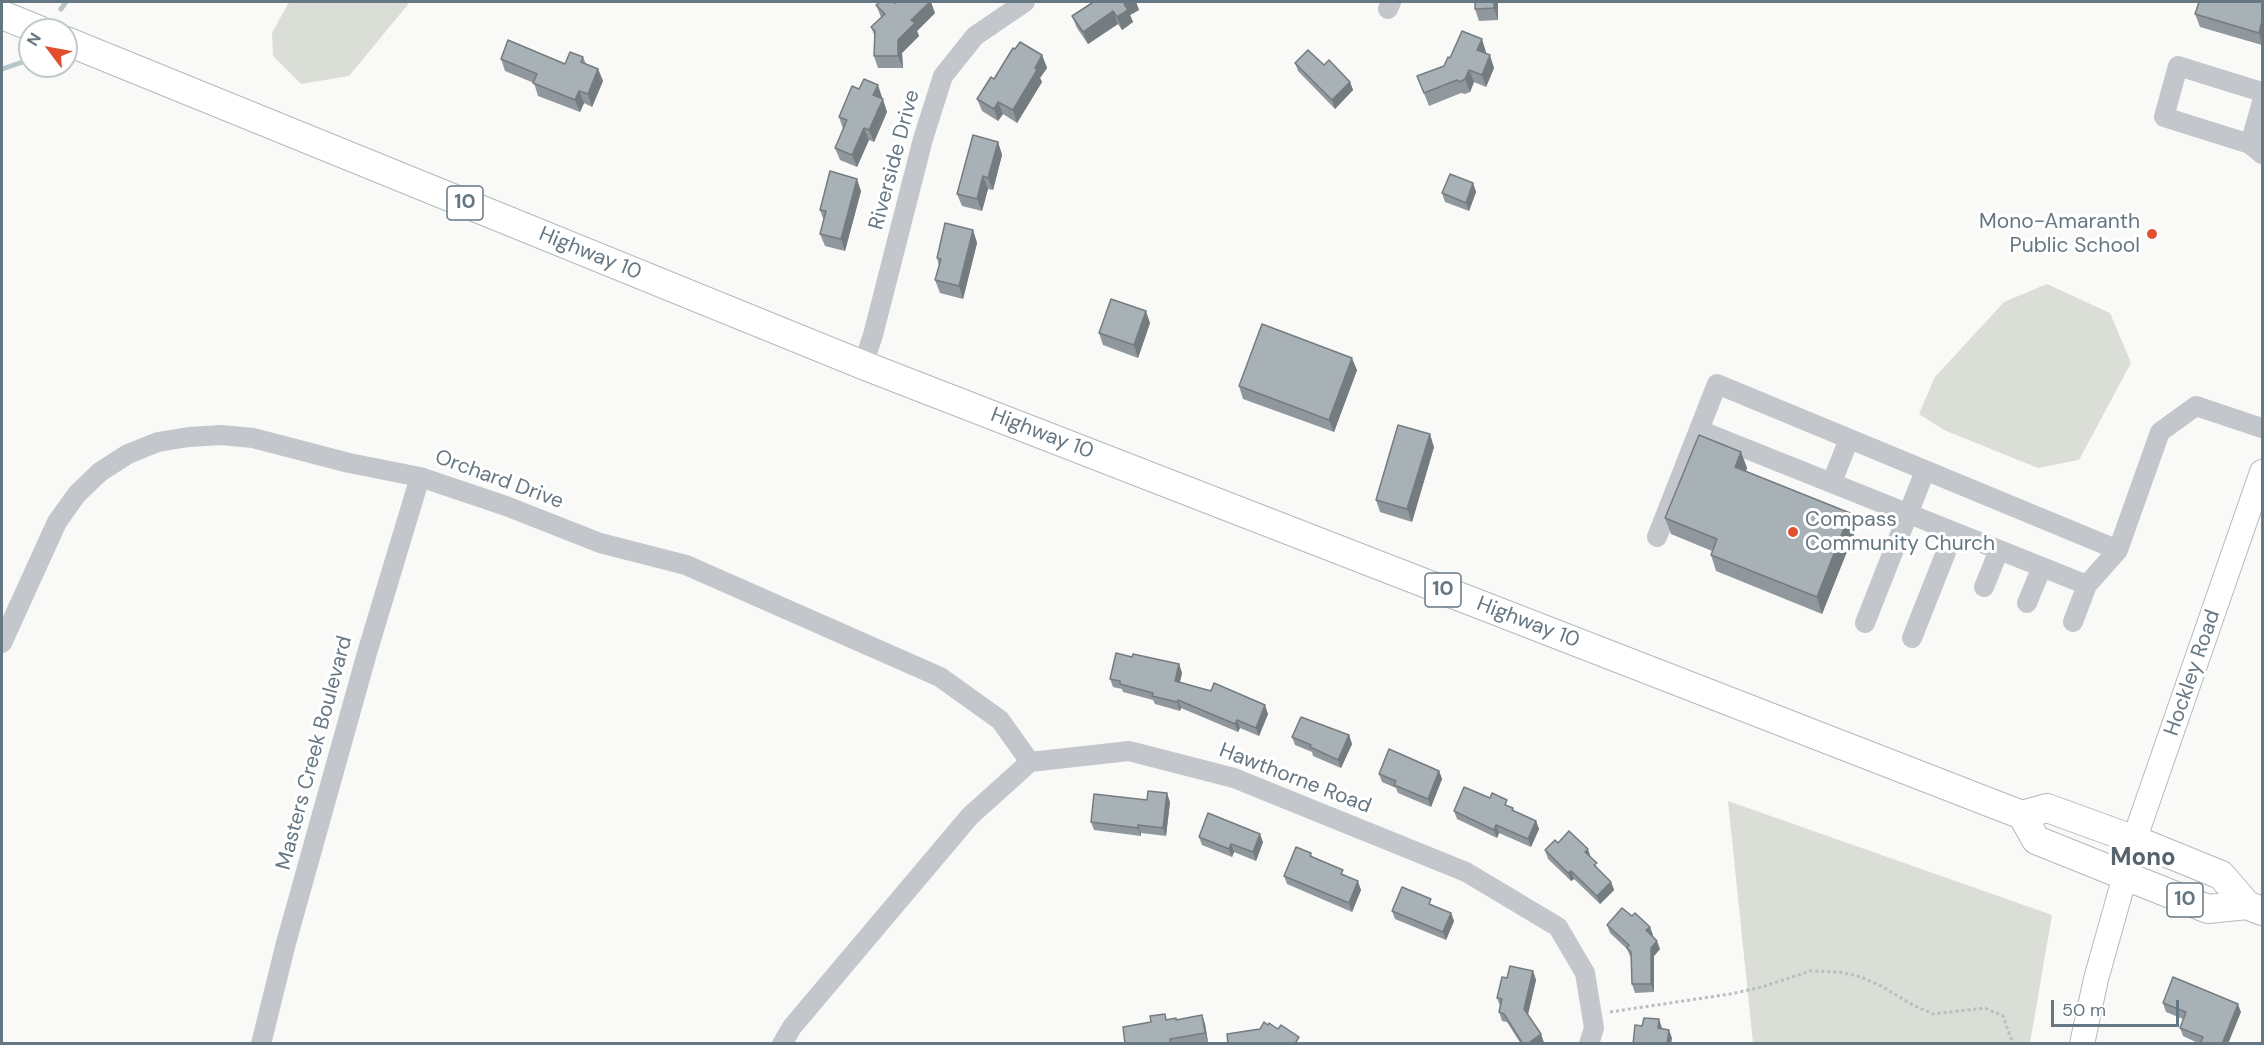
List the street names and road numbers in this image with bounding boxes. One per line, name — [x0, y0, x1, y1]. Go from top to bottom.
street label: Riverside Drive — [864, 87, 926, 233]
road number: 10 — [447, 186, 483, 220]
street label: Highway 10 — [535, 222, 645, 286]
street label: Highway 10 — [987, 403, 1097, 465]
street label: Orchard Drive — [431, 445, 567, 515]
road number: 10 — [1425, 573, 1461, 607]
street label: Highway 10 — [1473, 592, 1583, 654]
street label: Hockley Road — [2160, 607, 2226, 739]
street label: Masters Creek Boulevard — [272, 633, 358, 873]
street label: Hawthorne Road — [1216, 738, 1374, 820]
road number: 10 — [2167, 883, 2203, 917]

